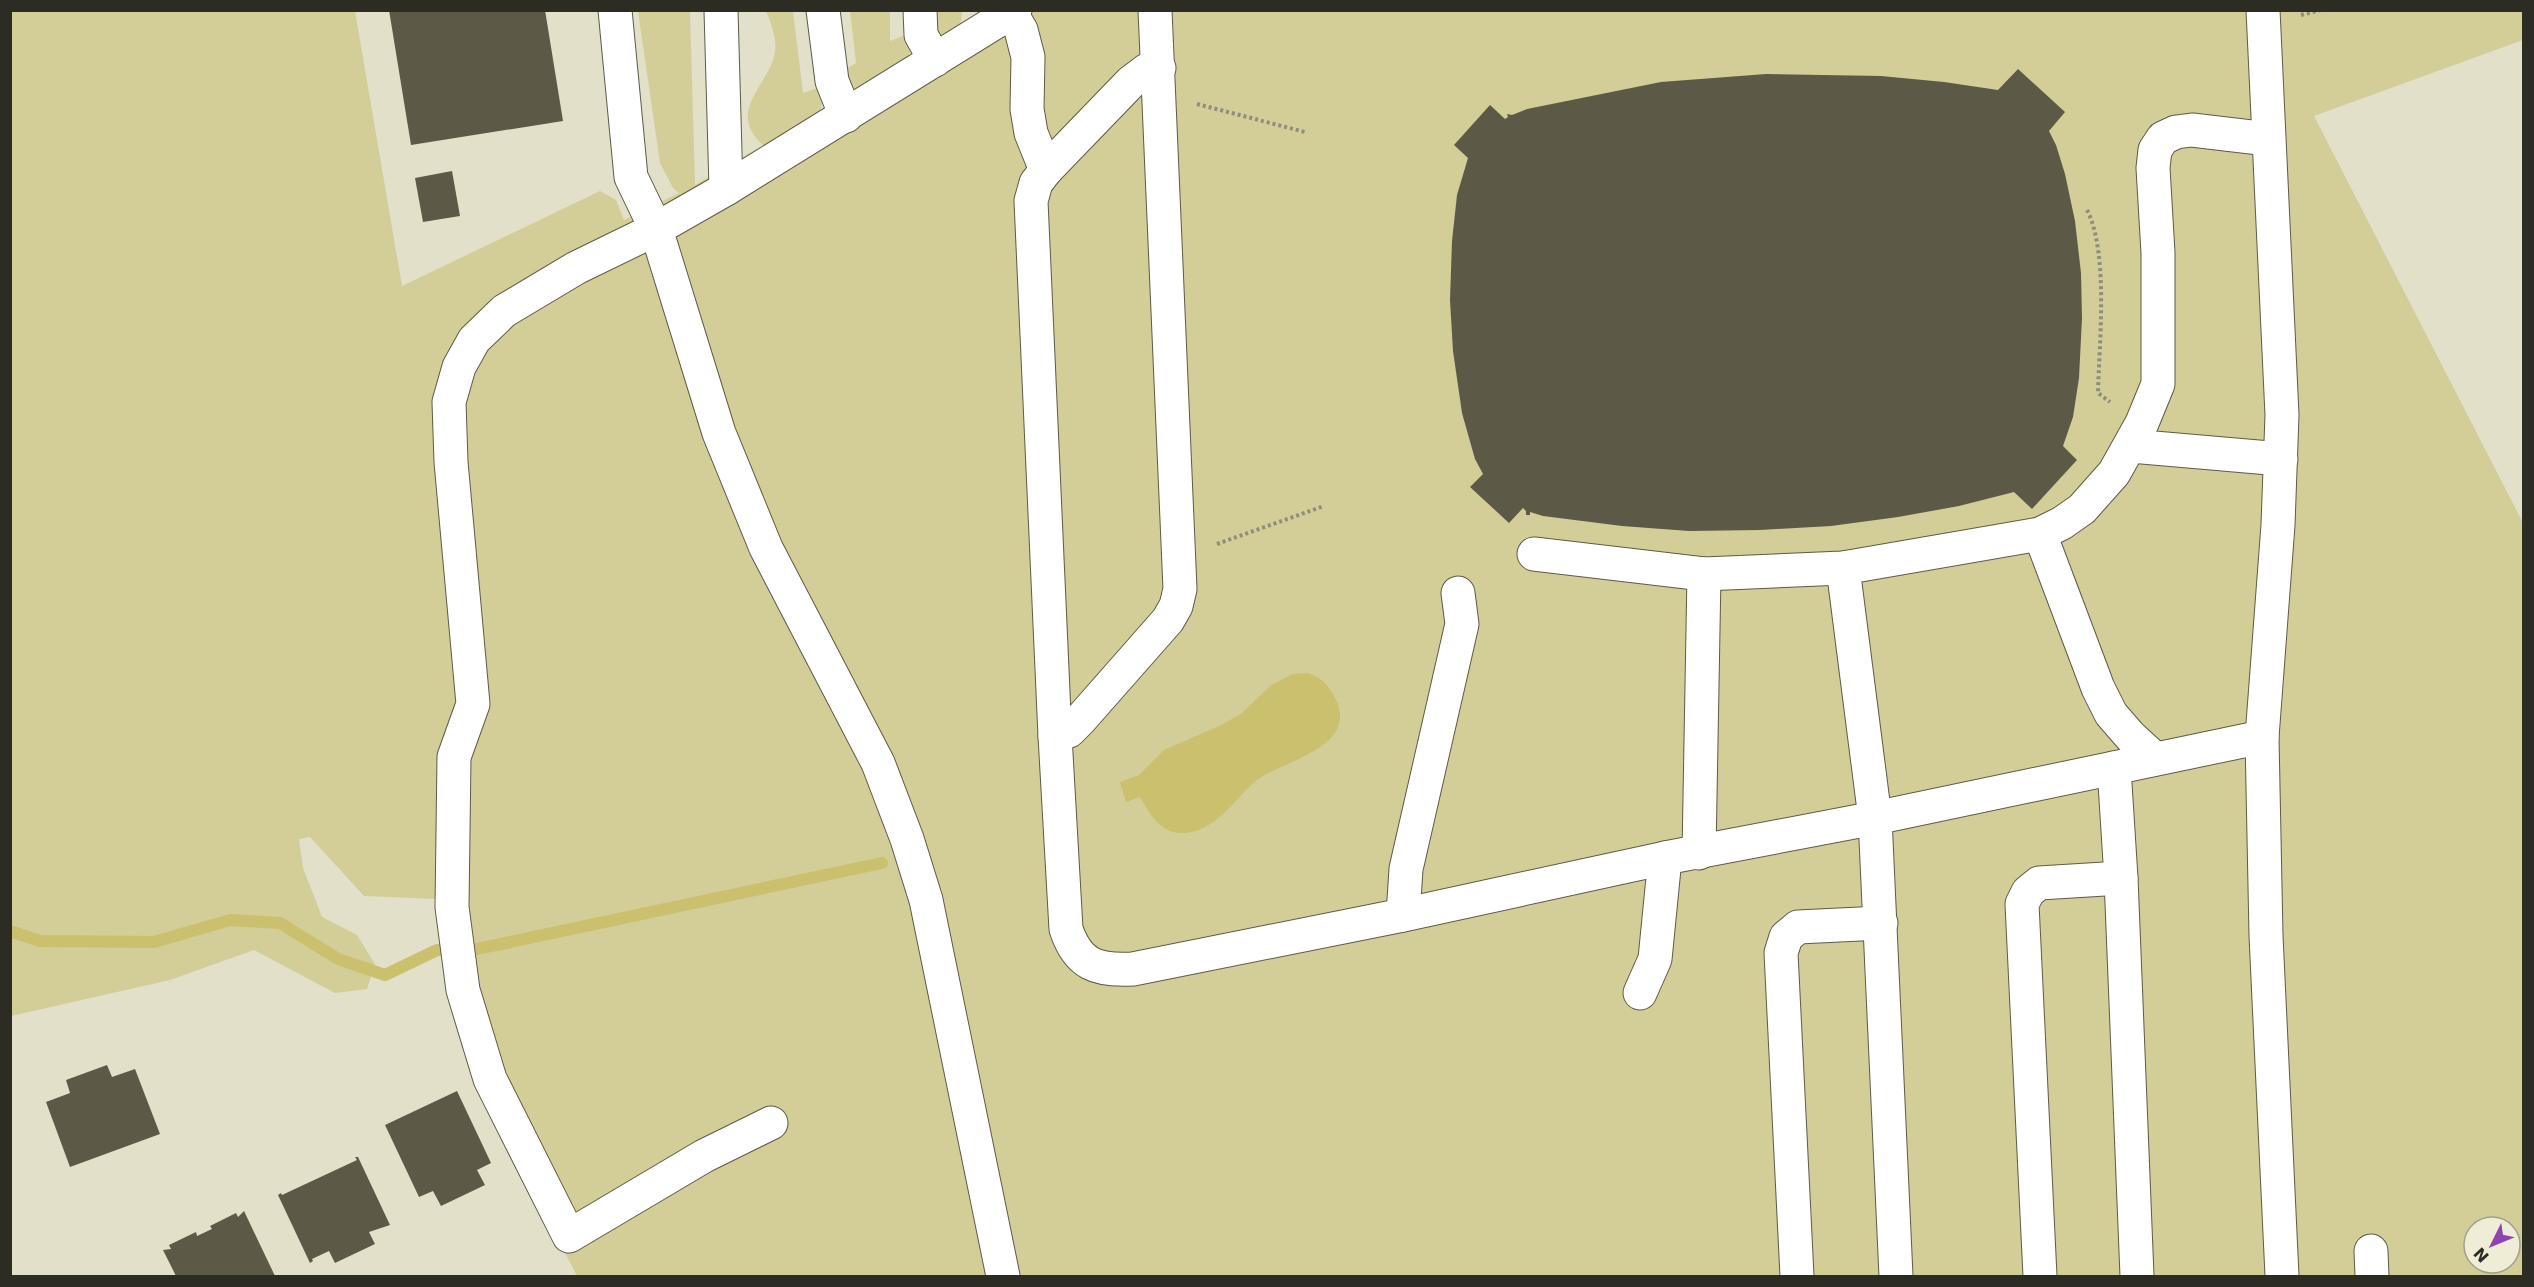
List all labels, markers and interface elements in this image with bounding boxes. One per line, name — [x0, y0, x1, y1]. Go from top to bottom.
north arrow — [2462, 1215, 2522, 1275]
text: N — [2470, 1244, 2493, 1266]

